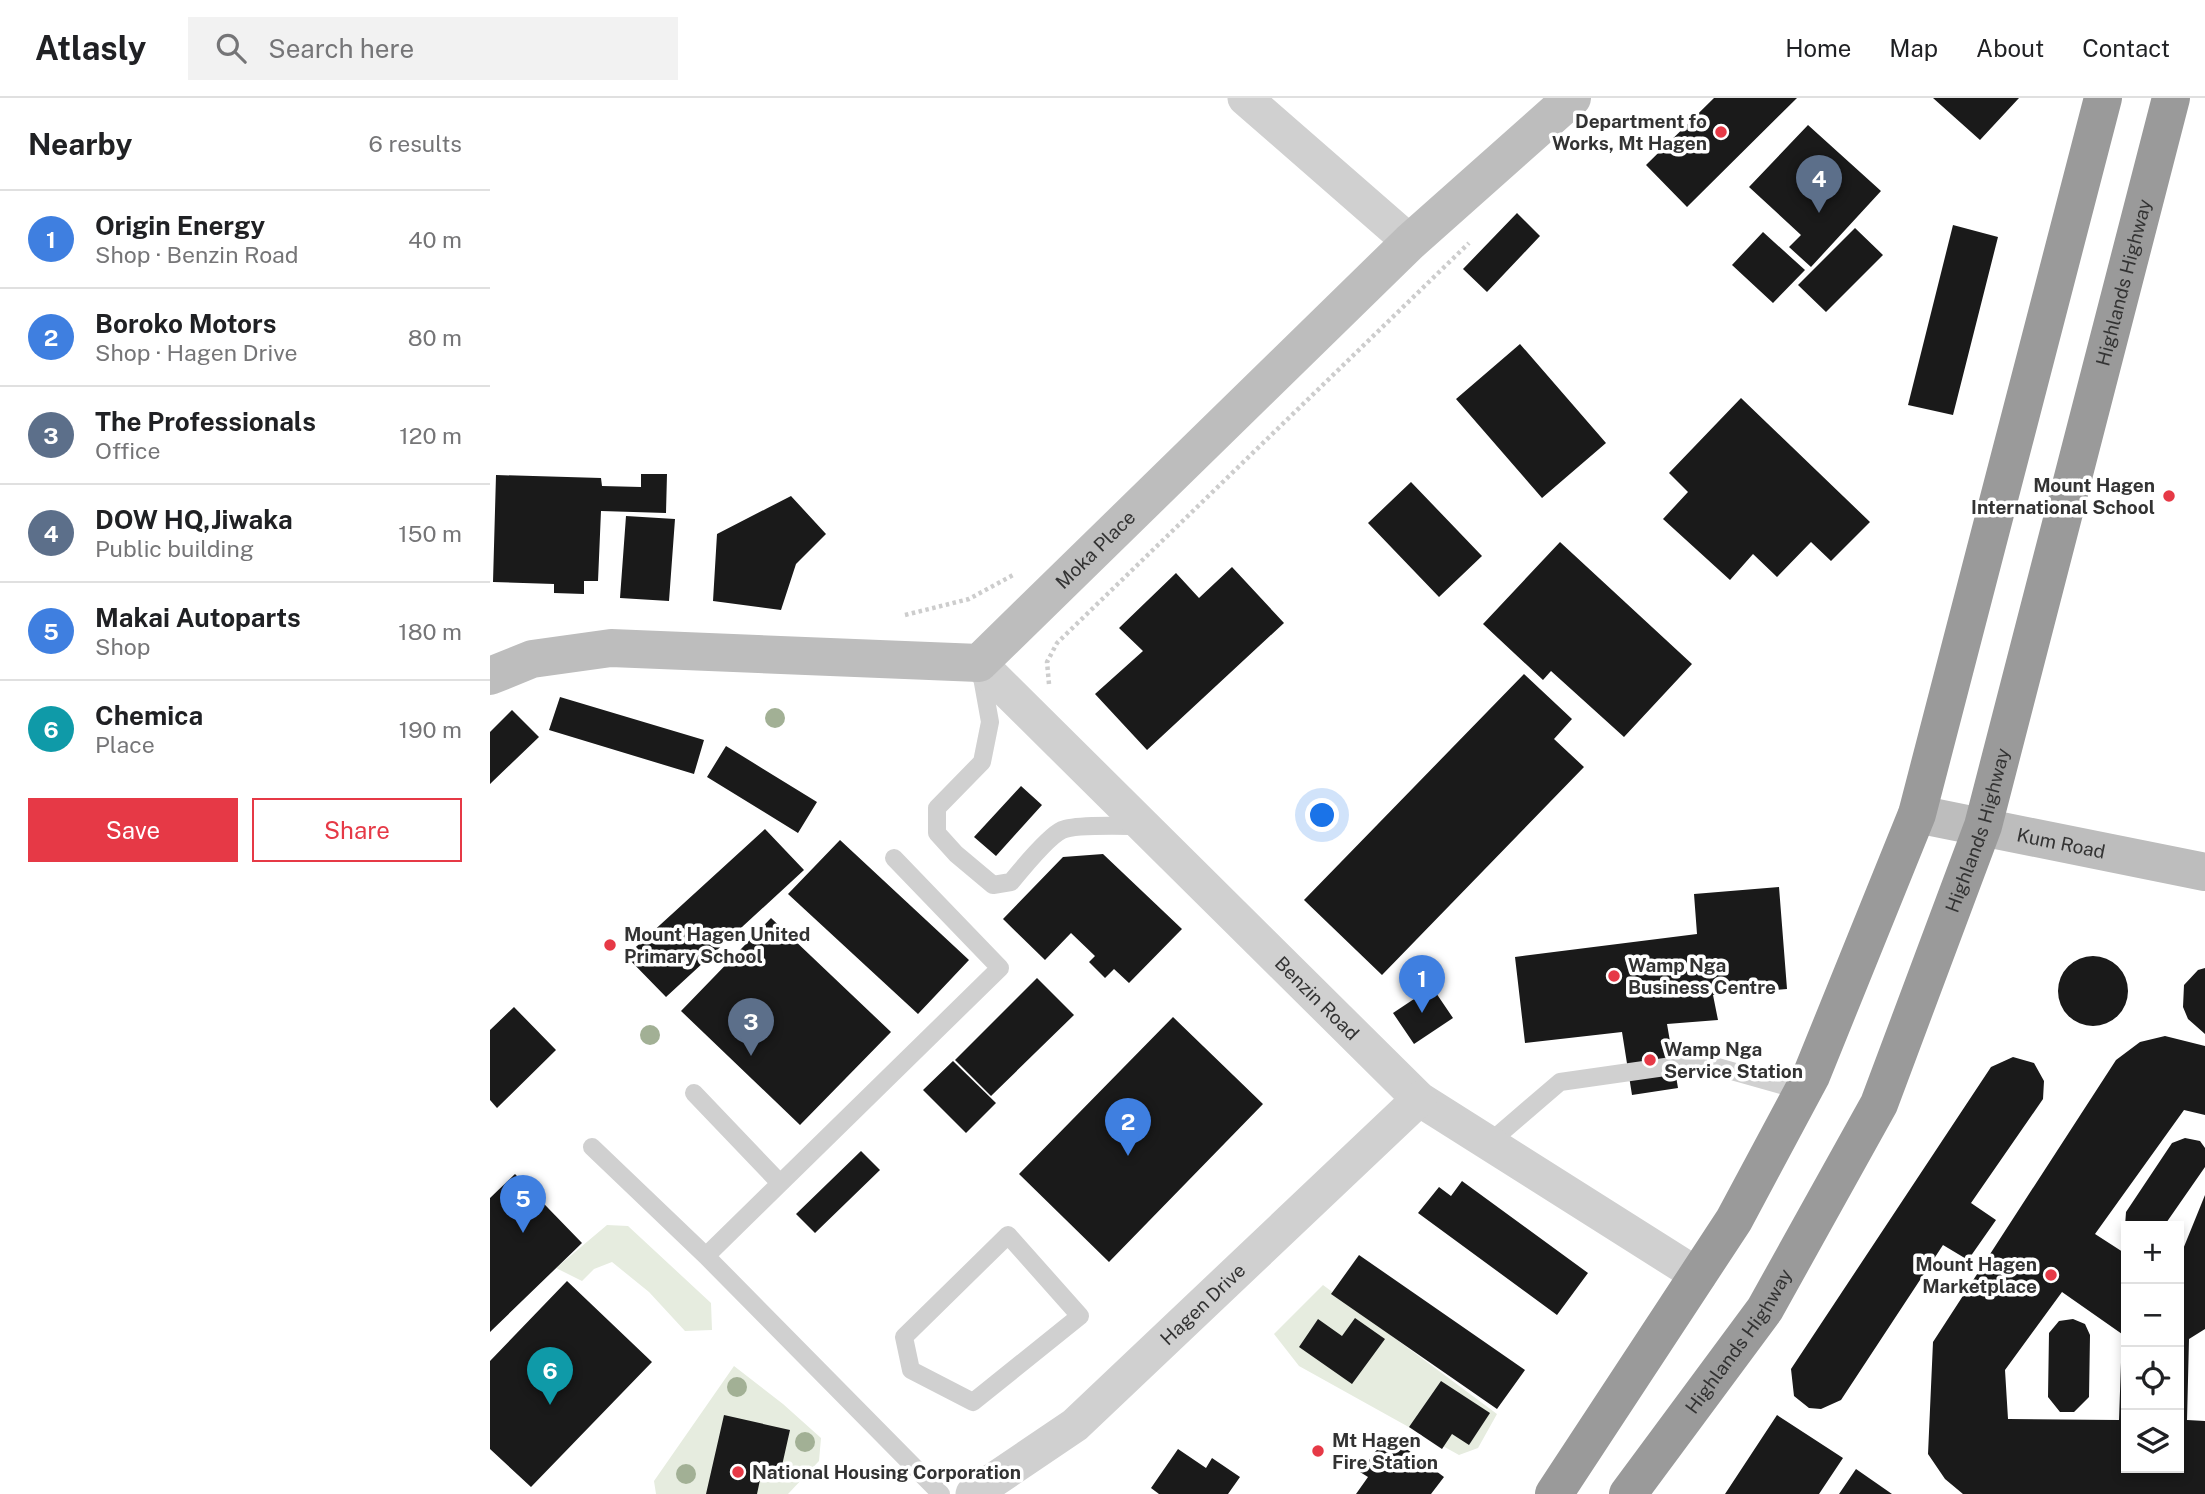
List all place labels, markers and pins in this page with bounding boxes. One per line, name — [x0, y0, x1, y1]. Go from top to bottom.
place label: Department fo Works, Mt Hagen — [1552, 110, 1707, 154]
marker: Department fo Works, Mt Hagen — [1713, 124, 1729, 140]
pin: 4 — [1796, 155, 1842, 213]
place label: Mount Hagen International School — [1971, 474, 2155, 518]
marker: Mount Hagen International School — [2161, 488, 2177, 504]
place label: Mount Hagen United Primary School — [624, 923, 810, 967]
marker: Mount Hagen United Primary School — [602, 937, 618, 953]
place label: Wamp Nga Business Centre — [1628, 954, 1776, 998]
pin: 1 — [1399, 955, 1445, 1013]
marker: Wamp Nga Business Centre — [1606, 968, 1622, 984]
pin: 3 — [728, 998, 774, 1056]
place label: Wamp Nga Service Station — [1664, 1038, 1803, 1082]
marker: Wamp Nga Service Station — [1642, 1052, 1658, 1068]
pin: 2 — [1105, 1098, 1151, 1156]
pin: 5 — [500, 1175, 546, 1233]
place label: Mount Hagen Marketplace — [1915, 1253, 2037, 1297]
marker: Mount Hagen Marketplace — [2043, 1267, 2059, 1283]
pin: 6 — [527, 1347, 573, 1405]
place label: Mt Hagen Fire Station — [1332, 1429, 1438, 1473]
marker: Mt Hagen Fire Station — [1310, 1443, 1326, 1459]
place label: National Housing Corporation — [752, 1461, 1021, 1483]
marker: National Housing Corporation — [730, 1464, 746, 1480]

